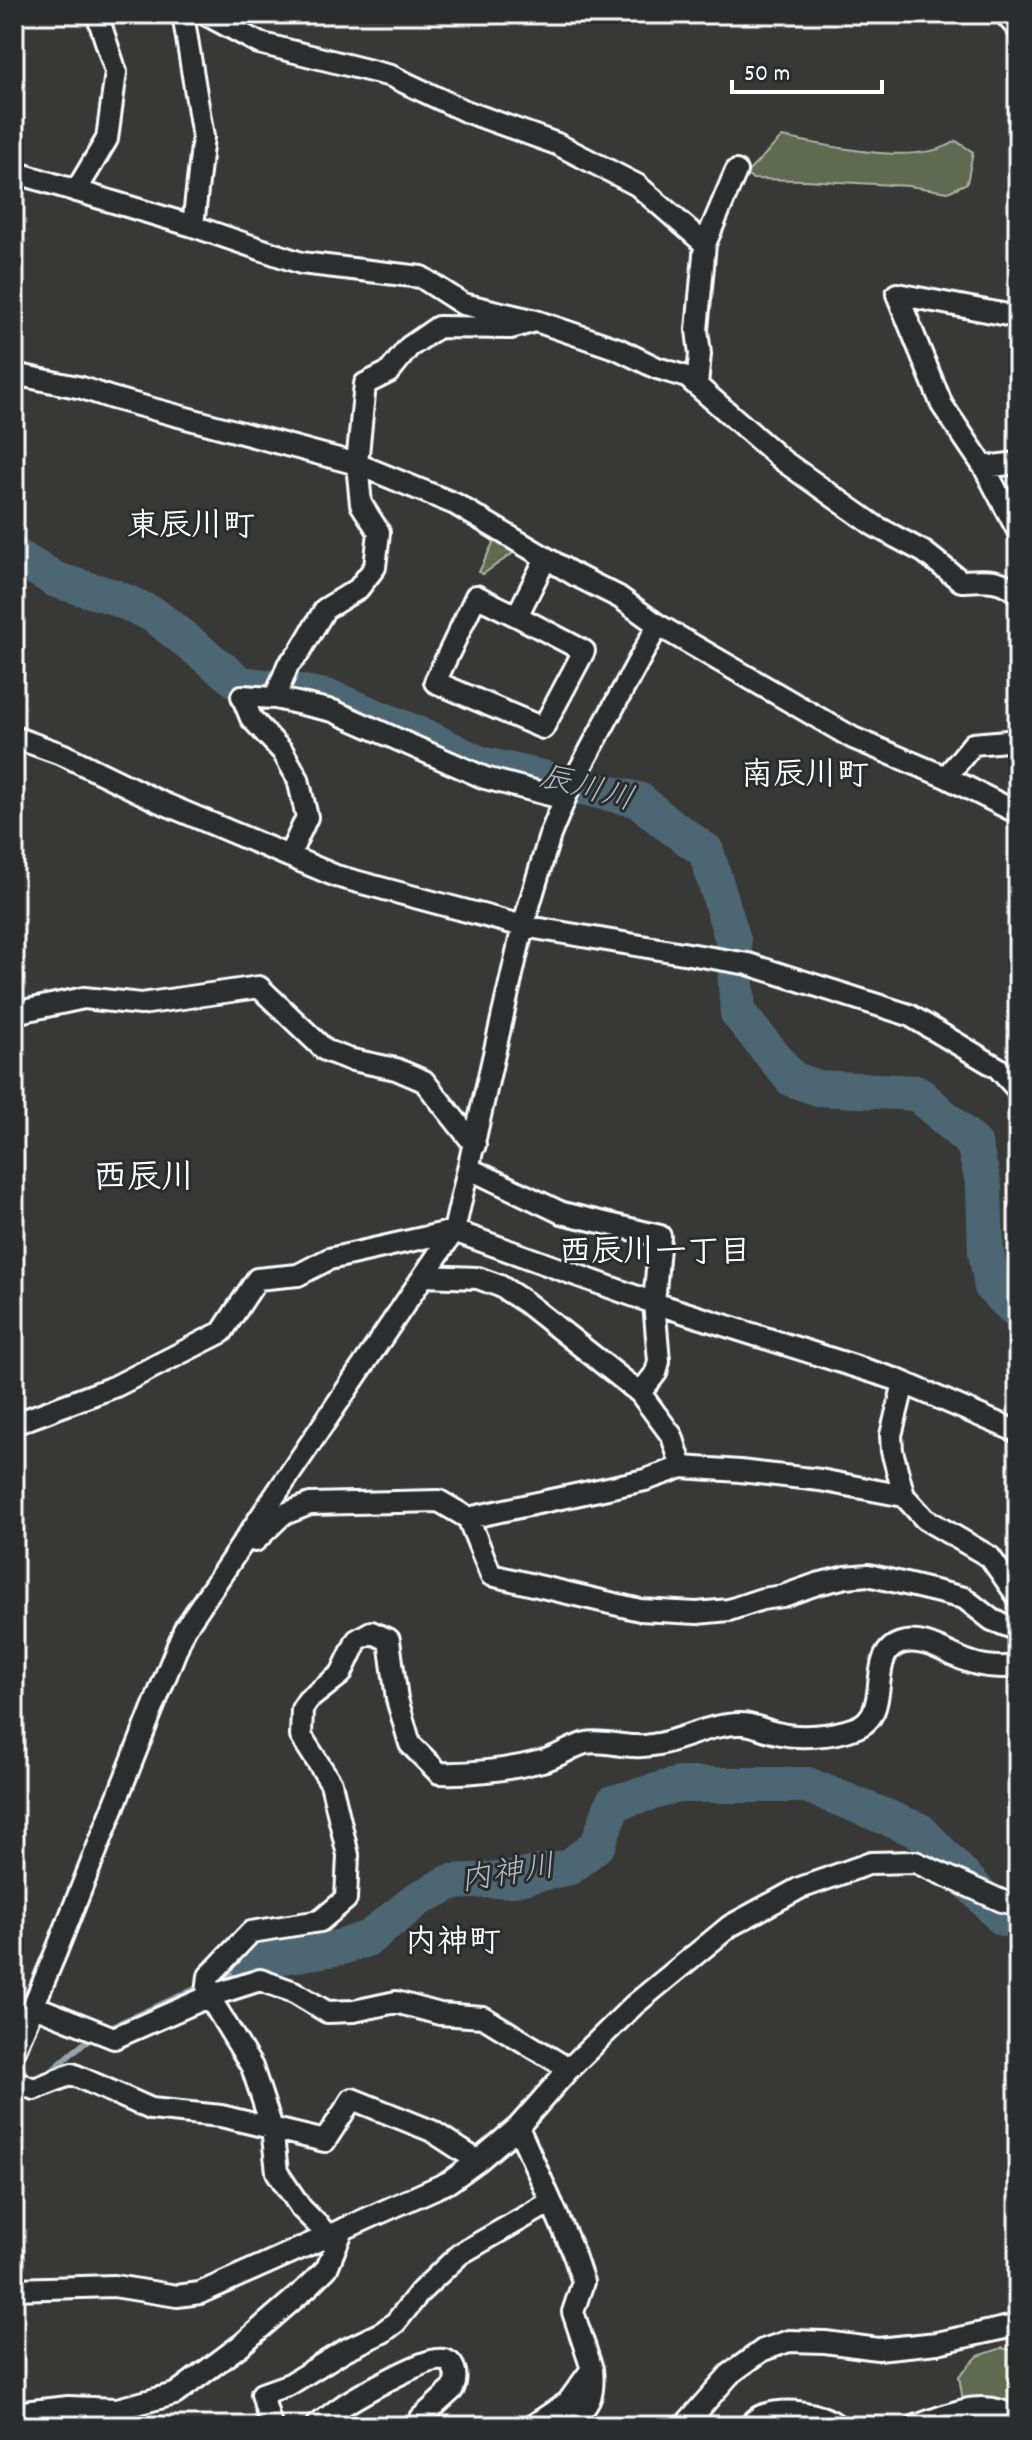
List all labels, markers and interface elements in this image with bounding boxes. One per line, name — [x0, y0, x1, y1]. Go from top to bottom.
scale bar — [732, 44, 882, 94]
text: 50 m — [744, 58, 790, 92]
district label: 東辰川町 — [127, 506, 255, 552]
district label: 南辰川町 — [741, 755, 869, 801]
water label: 辰川川 — [534, 756, 638, 826]
district label: 西辰川 — [93, 1156, 195, 1205]
district label: 西辰川一丁目 — [559, 1232, 751, 1278]
water label: 内神川 — [457, 1846, 559, 1906]
district label: 内神町 — [405, 1922, 501, 1968]

